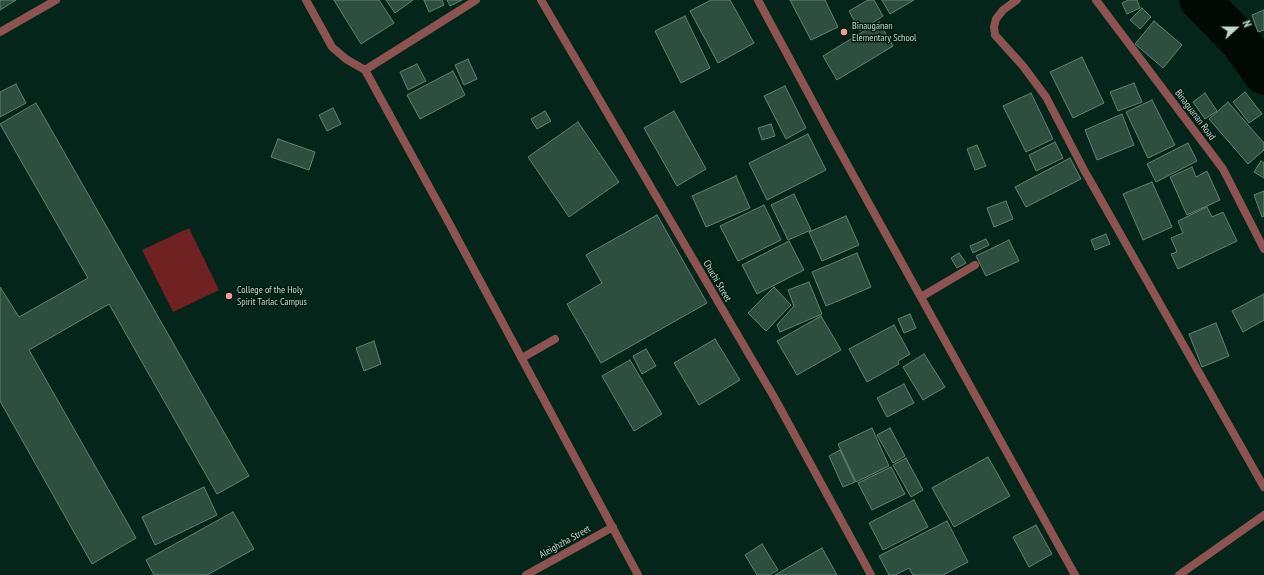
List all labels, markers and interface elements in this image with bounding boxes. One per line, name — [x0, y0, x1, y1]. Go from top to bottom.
north arrow — [1216, 8, 1256, 48]
text: N — [1240, 18, 1255, 29]
place label: Binauganan Elementary School — [852, 20, 916, 44]
marker: Binauganan Elementary School — [839, 27, 849, 37]
street label: Binaguanan Road — [1172, 87, 1218, 143]
street label: Chuchi Street — [700, 258, 734, 304]
place label: College of the Holy Spirit Tarlac Campus — [237, 284, 307, 308]
marker: College of the Holy Spirit Tarlac Campus — [224, 291, 234, 301]
street label: Aleighzha Street — [537, 523, 593, 561]

